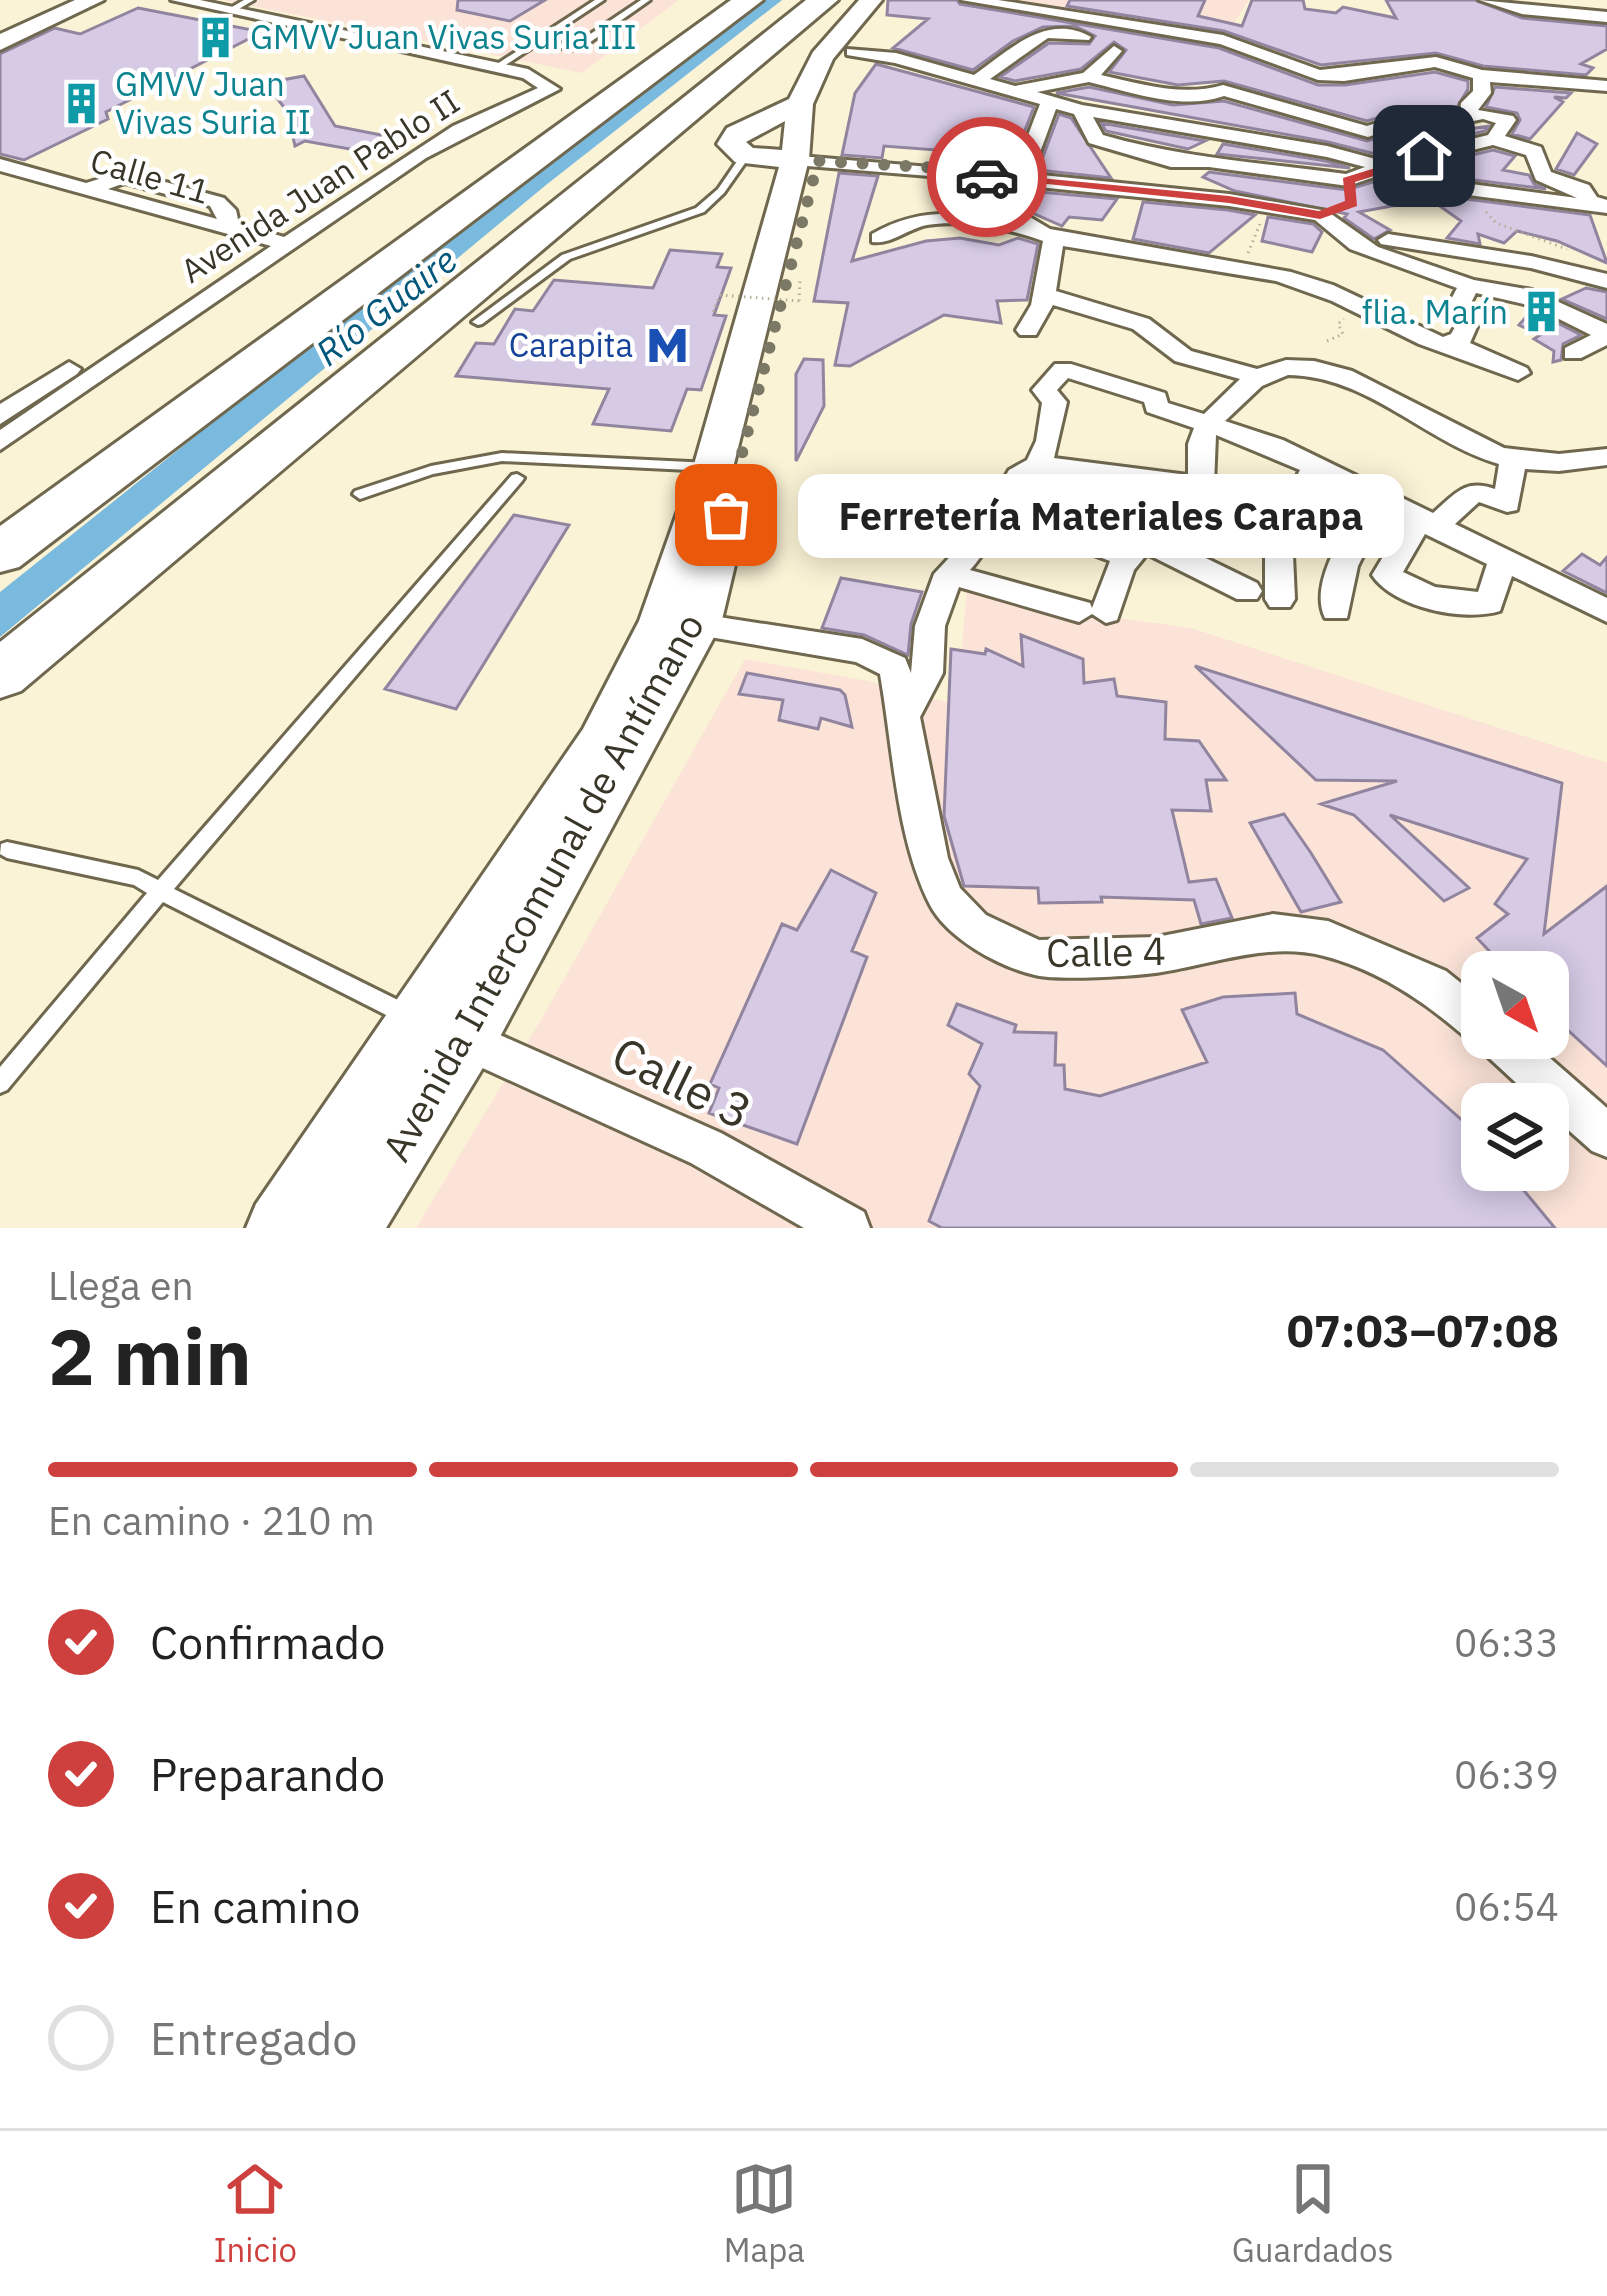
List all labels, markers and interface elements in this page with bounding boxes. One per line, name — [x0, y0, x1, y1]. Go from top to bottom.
building icon: GMVV Juan Vivas Suria III — [193, 14, 239, 60]
place label: GMVV Juan Vivas Suria III — [250, 15, 637, 58]
place label: GMVV Juan Vivas Suria II — [115, 62, 311, 143]
street label: Avenida Juan Pablo II — [172, 79, 467, 292]
building icon: GMVV Juan Vivas Suria II — [58, 80, 104, 126]
pin — [1373, 105, 1475, 207]
courier — [927, 117, 1047, 237]
icon: home — [1391, 123, 1457, 189]
street label: Calle 11 — [86, 138, 214, 213]
icon: car — [954, 144, 1020, 210]
water label: Río Guaire — [306, 236, 466, 375]
building icon: flia. Marín — [1519, 289, 1565, 335]
place label: flia. Marín — [1362, 290, 1508, 333]
metro station icon: Carapita — [644, 322, 690, 368]
place label: Carapita — [509, 323, 633, 366]
pin — [675, 464, 777, 566]
callout: Ferretería Materiales Carapa — [798, 473, 1404, 557]
icon: bag — [693, 482, 759, 548]
text: Ferretería Materiales Carapa — [839, 490, 1363, 541]
street label: Avenida Intercomunal de Antímano — [370, 604, 715, 1170]
street label: Calle 4 — [1046, 925, 1166, 978]
north arrow — [1461, 951, 1569, 1059]
map controls — [1461, 951, 1569, 1191]
street label: Calle 3 — [602, 1022, 762, 1142]
button: layers — [1461, 1083, 1569, 1191]
text: Llega en — [48, 1260, 194, 1311]
text: 07:03–07:08 — [1287, 1301, 1559, 1359]
text: 2 min — [48, 1305, 252, 1406]
text: En camino · 210 m — [48, 1495, 375, 1546]
icon: check — [48, 1609, 114, 1675]
text: Confirmado — [150, 1613, 385, 1671]
text: 06:33 — [1454, 1617, 1559, 1668]
icon: check — [48, 1741, 114, 1807]
text: Preparando — [150, 1745, 385, 1803]
text: 06:39 — [1454, 1749, 1559, 1800]
icon: check — [48, 1873, 114, 1939]
text: En camino — [150, 1877, 360, 1935]
text: 06:54 — [1454, 1881, 1559, 1932]
text: Entregado — [150, 2009, 358, 2067]
tab: Inicio — [213, 2156, 297, 2271]
tab: Mapa — [724, 2156, 805, 2271]
tab: Guardados — [1232, 2156, 1394, 2271]

